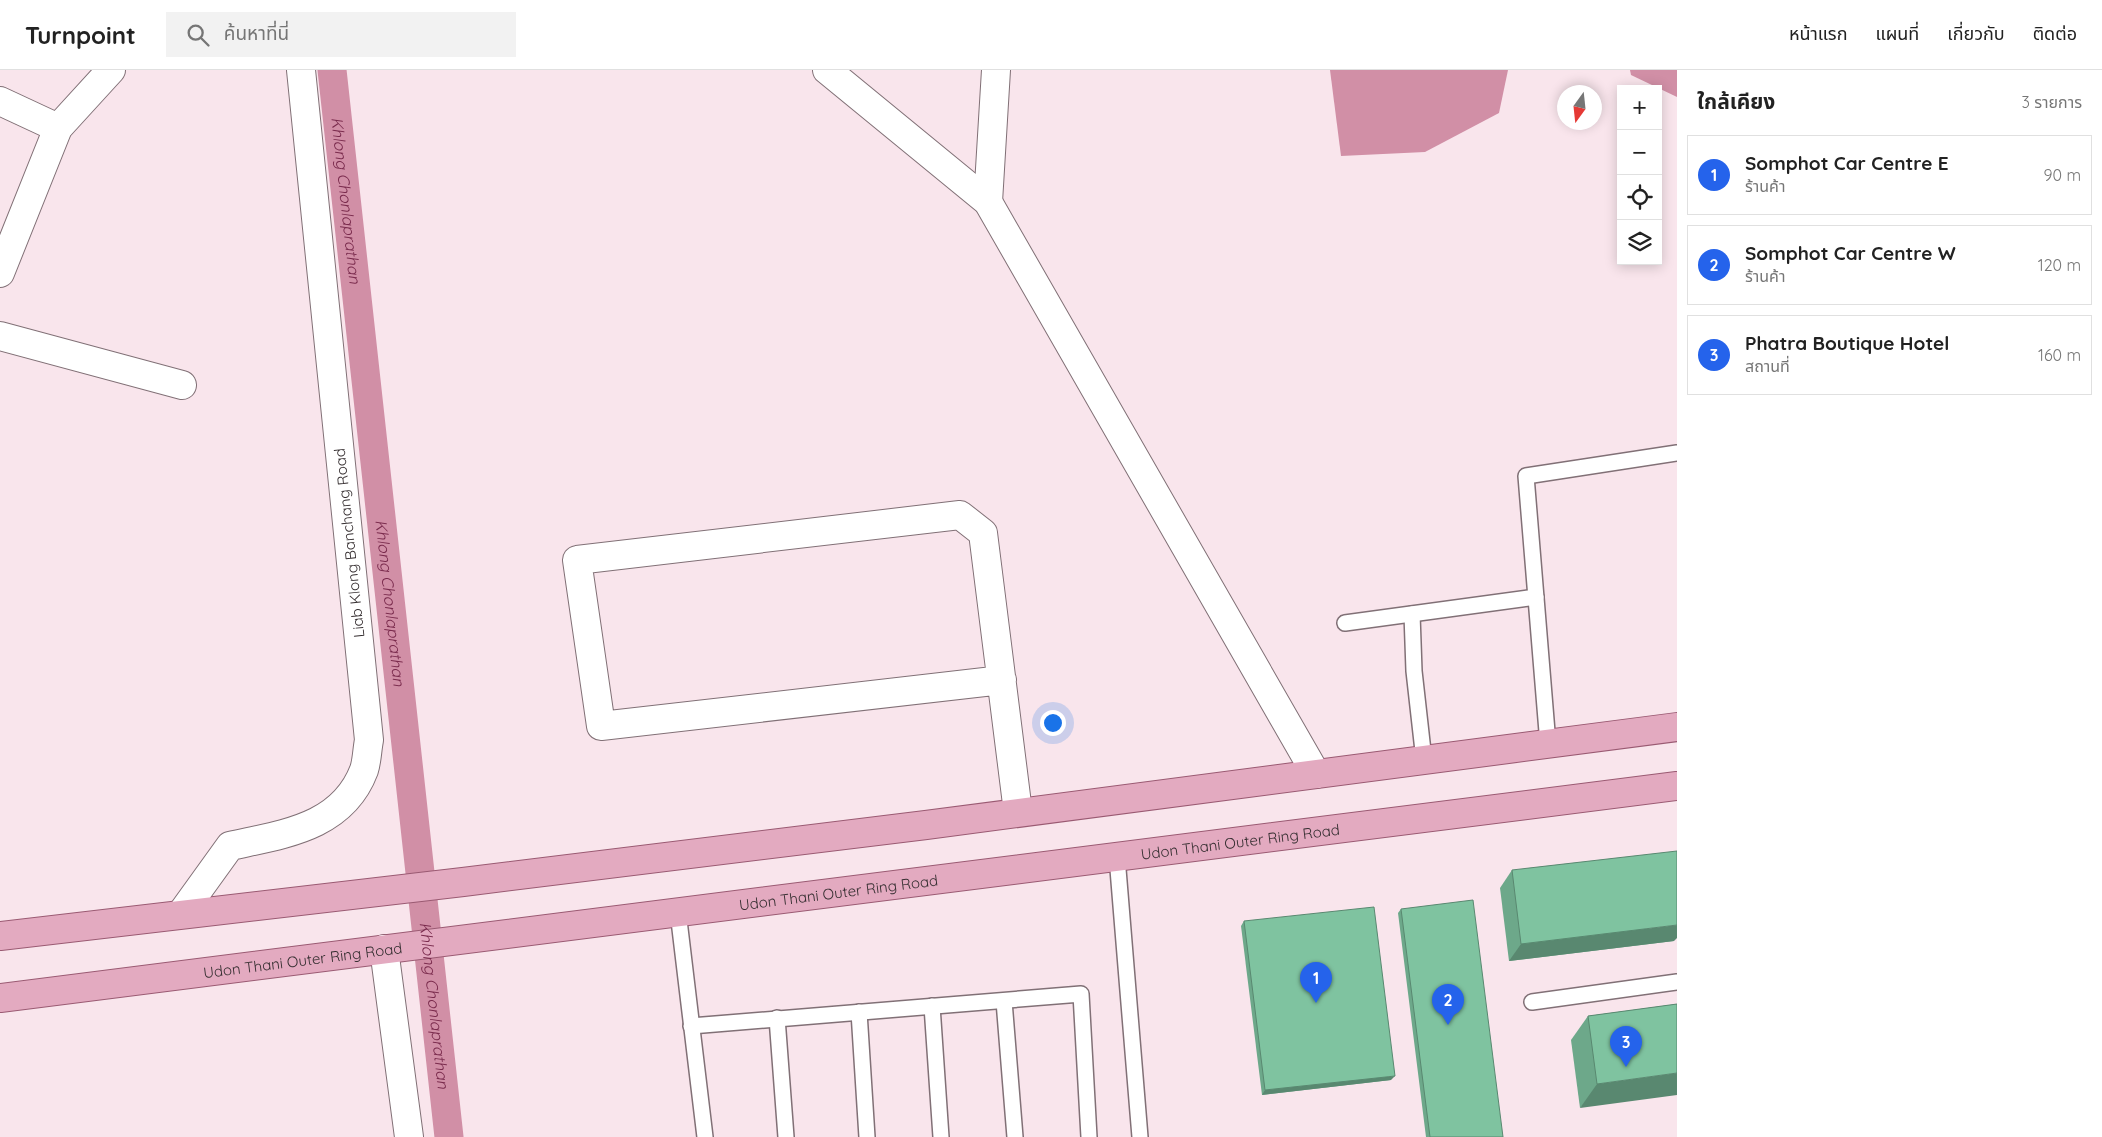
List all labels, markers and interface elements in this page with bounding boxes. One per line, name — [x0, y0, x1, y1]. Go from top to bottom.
search box — [166, 12, 516, 57]
text: Turnpoint — [25, 20, 136, 50]
icon: search — [184, 21, 212, 49]
text: ค้นหาที่นี่ — [224, 21, 289, 45]
text: หน้าแรก — [1789, 22, 1847, 45]
text: แผนที่ — [1875, 22, 1919, 45]
text: เกี่ยวกับ — [1947, 22, 2005, 45]
text: ติดต่อ — [2033, 22, 2077, 45]
north arrow — [1557, 85, 1602, 130]
map controls — [1617, 85, 1662, 265]
button: + — [1617, 85, 1662, 130]
text: ใกล้เคียง — [1697, 88, 1775, 114]
text: 3 รายการ — [2022, 92, 2082, 112]
water label: Khlong Chonlaprathan — [327, 116, 365, 285]
button: − — [1617, 130, 1662, 175]
text: Somphot Car Centre E — [1745, 151, 1949, 175]
text: 1 — [1711, 165, 1717, 185]
text: 90 m — [2044, 165, 2081, 185]
button: locate — [1617, 175, 1662, 220]
text: ร้านค้า — [1745, 176, 1785, 196]
button: layers — [1617, 220, 1662, 265]
text: Somphot Car Centre W — [1745, 241, 1956, 265]
text: 2 — [1709, 255, 1719, 275]
text: 120 m — [2038, 255, 2081, 275]
text: ร้านค้า — [1745, 266, 1785, 286]
text: Phatra Boutique Hotel — [1745, 331, 1949, 355]
text: 3 — [1710, 345, 1718, 365]
text: 160 m — [2038, 345, 2081, 365]
text: สถานที่ — [1745, 356, 1790, 376]
street label: Liab Klong Banchang Road — [330, 447, 368, 639]
water label: Khlong Chonlaprathan — [371, 518, 410, 688]
your location — [1040, 710, 1066, 736]
street label: Udon Thani Outer Ring Road — [1140, 819, 1341, 863]
street label: Udon Thani Outer Ring Road — [738, 870, 939, 914]
water label: Khlong Chonlaprathan — [416, 921, 454, 1090]
street label: Udon Thani Outer Ring Road — [202, 938, 403, 982]
pin: 1 — [1300, 962, 1332, 1003]
pin: 2 — [1432, 984, 1464, 1025]
pin: 3 — [1610, 1026, 1642, 1067]

